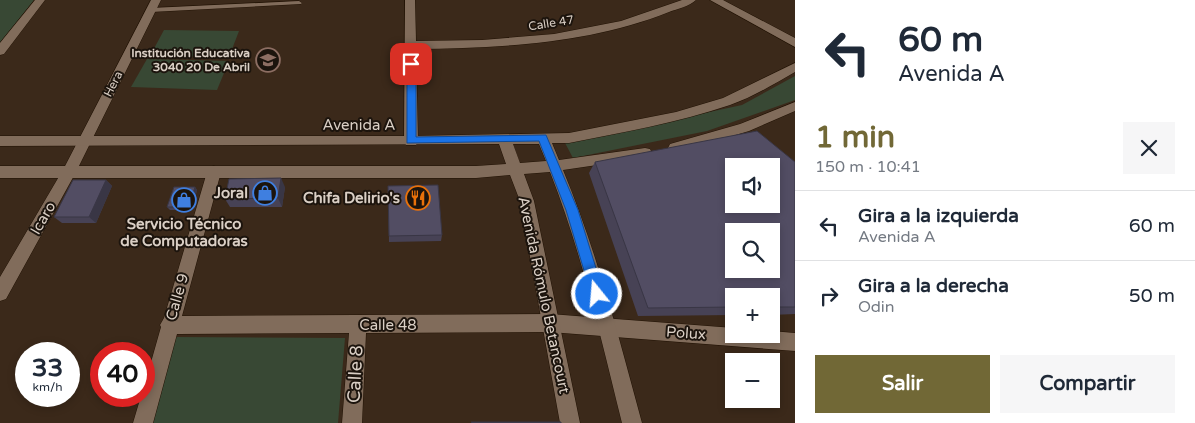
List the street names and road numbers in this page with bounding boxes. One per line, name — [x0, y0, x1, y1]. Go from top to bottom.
street label: Calle 47 — [527, 12, 575, 34]
street label: Hera — [101, 69, 125, 99]
street label: Avenida A — [323, 116, 395, 134]
street label: Avenida Rómulo Betancourt — [514, 195, 574, 395]
street label: Icaro — [26, 198, 60, 238]
street label: Calle 9 — [162, 271, 192, 323]
street label: Calle 48 — [359, 316, 417, 334]
street label: Polux — [666, 323, 706, 343]
street label: Calle 8 — [343, 345, 367, 403]

